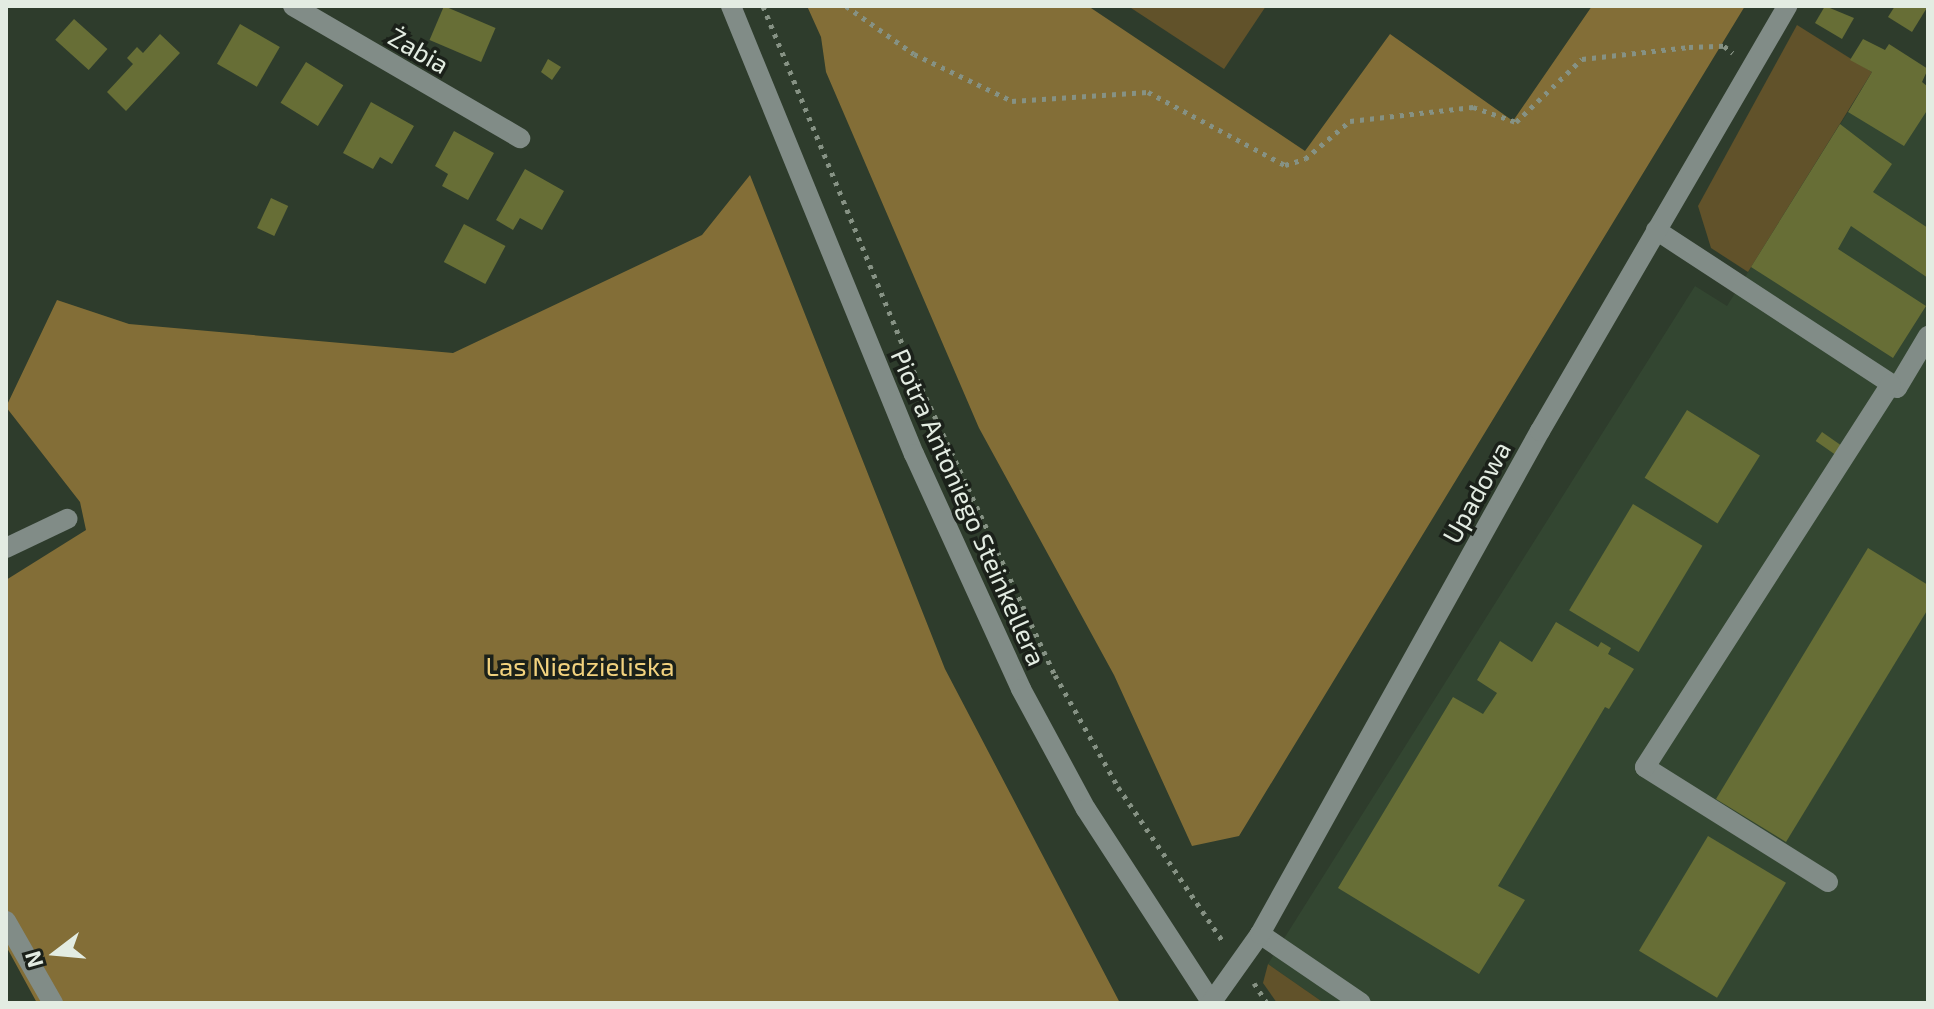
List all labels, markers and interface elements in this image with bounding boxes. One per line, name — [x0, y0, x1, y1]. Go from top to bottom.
street label: Żabia — [383, 20, 455, 80]
street label: Piotra Antoniego Steinkellera — [885, 343, 1053, 671]
street label: Upadowa — [1435, 436, 1517, 548]
park label: Las Niedzieliska — [486, 650, 674, 682]
north arrow — [16, 913, 96, 993]
text: N — [18, 948, 48, 971]

